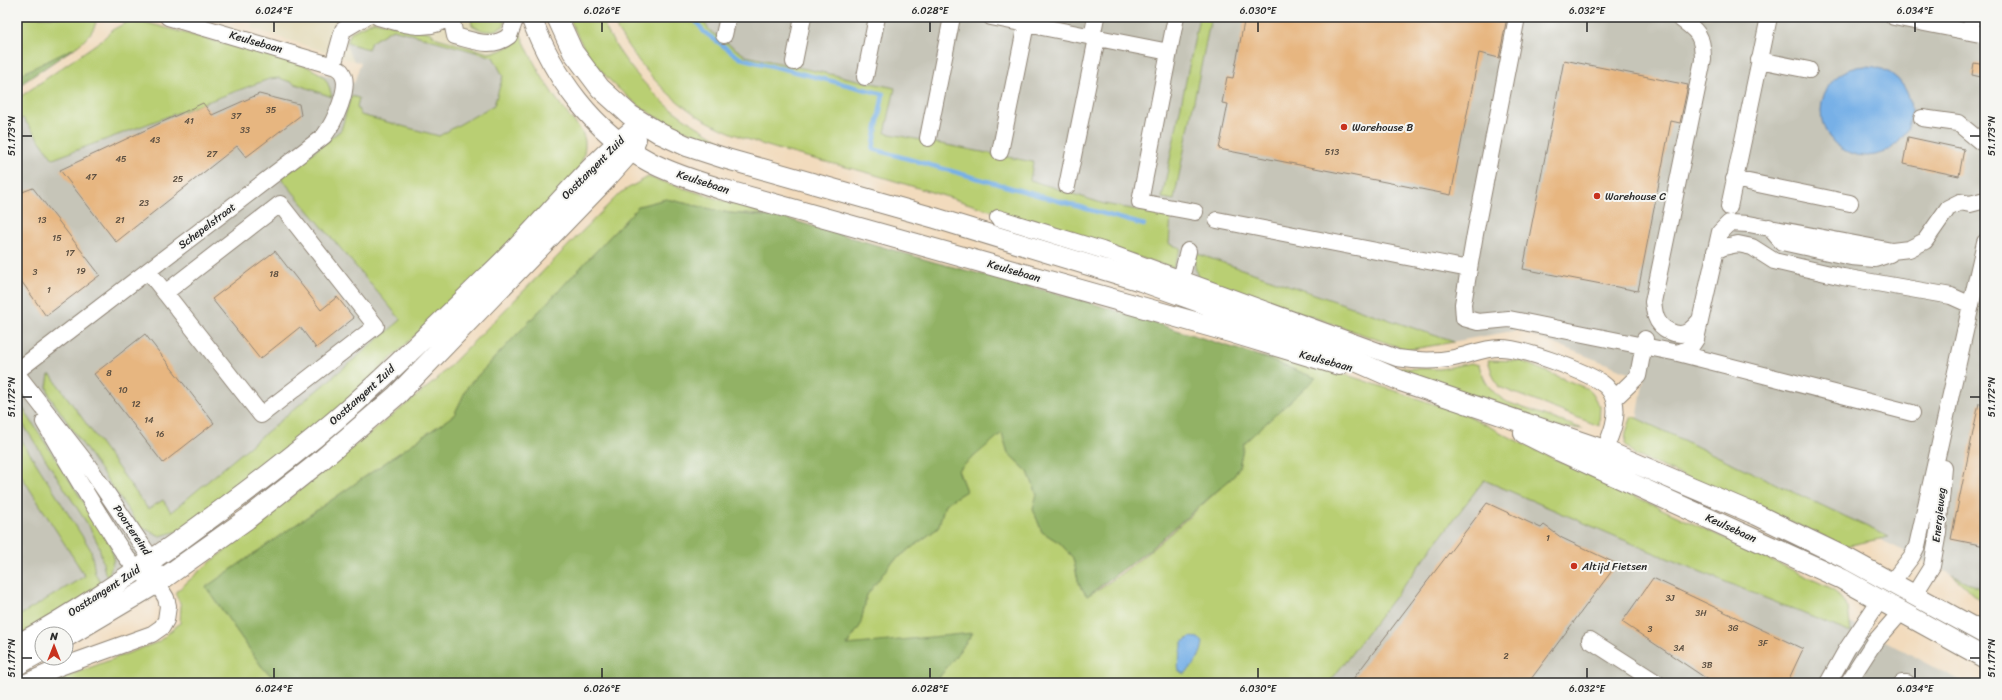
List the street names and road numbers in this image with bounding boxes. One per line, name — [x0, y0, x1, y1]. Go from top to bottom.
street label: Keulsebaan — [227, 25, 285, 59]
street label: Oosttangent Zuid — [557, 131, 630, 204]
street label: Keulsebaan — [674, 165, 732, 199]
street label: Schepelstraat — [174, 198, 240, 254]
street label: Keulsebaan — [985, 254, 1043, 288]
street label: Keulsebaan — [1297, 345, 1355, 377]
street label: Oosttangent Zuid — [325, 359, 400, 430]
street label: Energieweg — [1927, 486, 1951, 543]
street label: Poortereind — [108, 501, 157, 560]
street label: Keulsebaan — [1702, 508, 1760, 548]
street label: Oosttangent Zuid — [64, 560, 145, 622]

